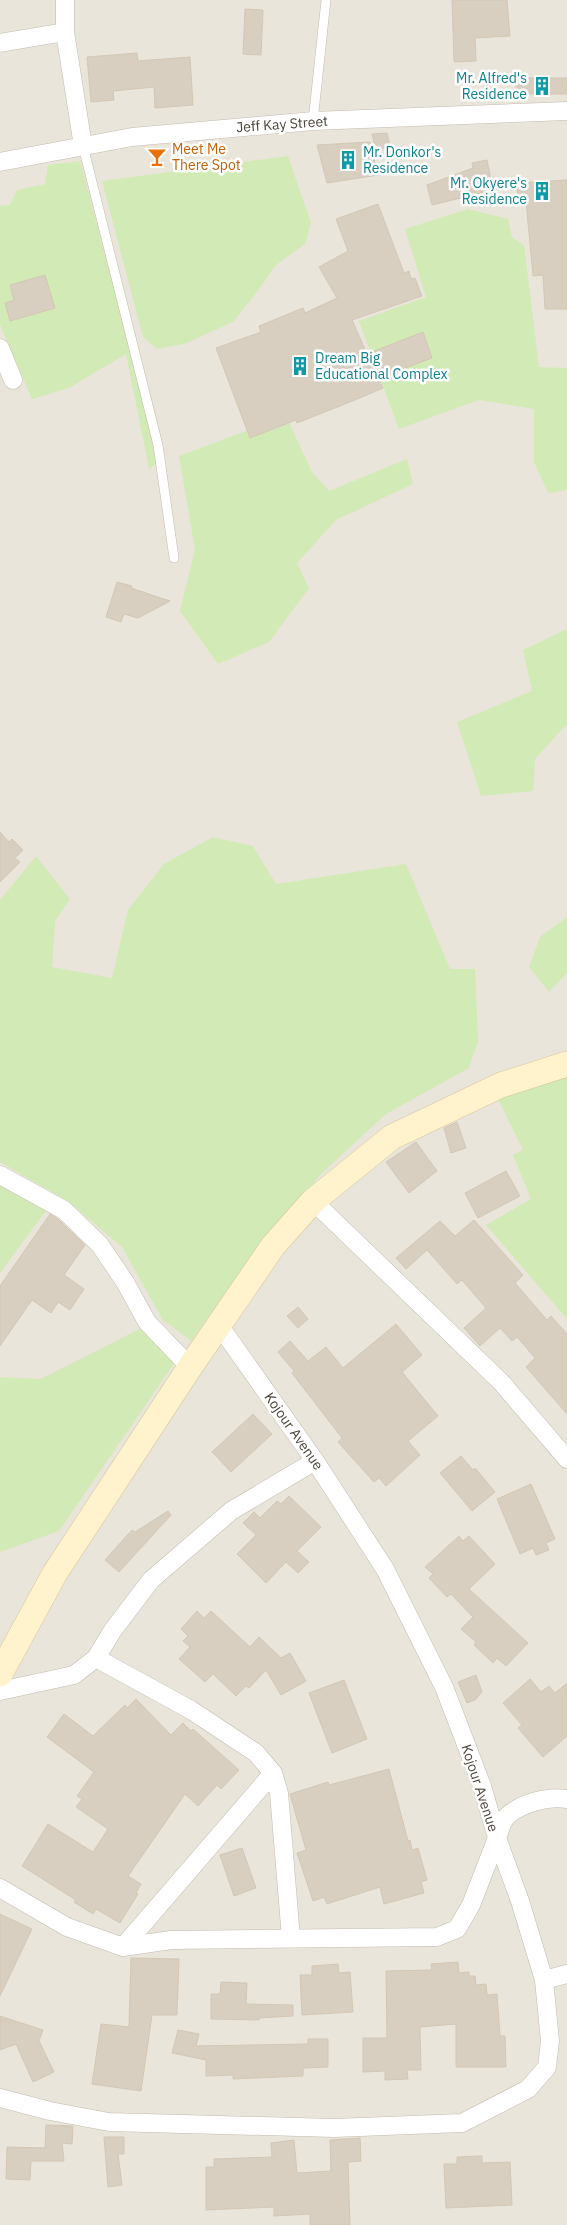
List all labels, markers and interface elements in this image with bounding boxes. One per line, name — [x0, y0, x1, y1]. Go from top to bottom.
place label: Mr. Alfred's Residence — [456, 69, 527, 103]
building icon: Mr. Alfred's Residence — [531, 75, 553, 97]
street label: Jeff Kay Street — [235, 112, 329, 136]
place label: Meet Me There Spot — [172, 140, 241, 174]
place label: Mr. Donkor's Residence — [363, 143, 442, 177]
bar icon: Meet Me There Spot — [146, 146, 168, 168]
building icon: Mr. Donkor's Residence — [337, 149, 359, 171]
place label: Mr. Okyere's Residence — [450, 174, 527, 208]
building icon: Mr. Okyere's Residence — [531, 180, 553, 202]
place label: Dream Big Educational Complex — [315, 349, 448, 383]
building icon: Dream Big Educational Complex — [289, 355, 311, 377]
street label: Kojour Avenue — [261, 1389, 328, 1474]
street label: Kojour Avenue — [457, 1742, 503, 1834]

